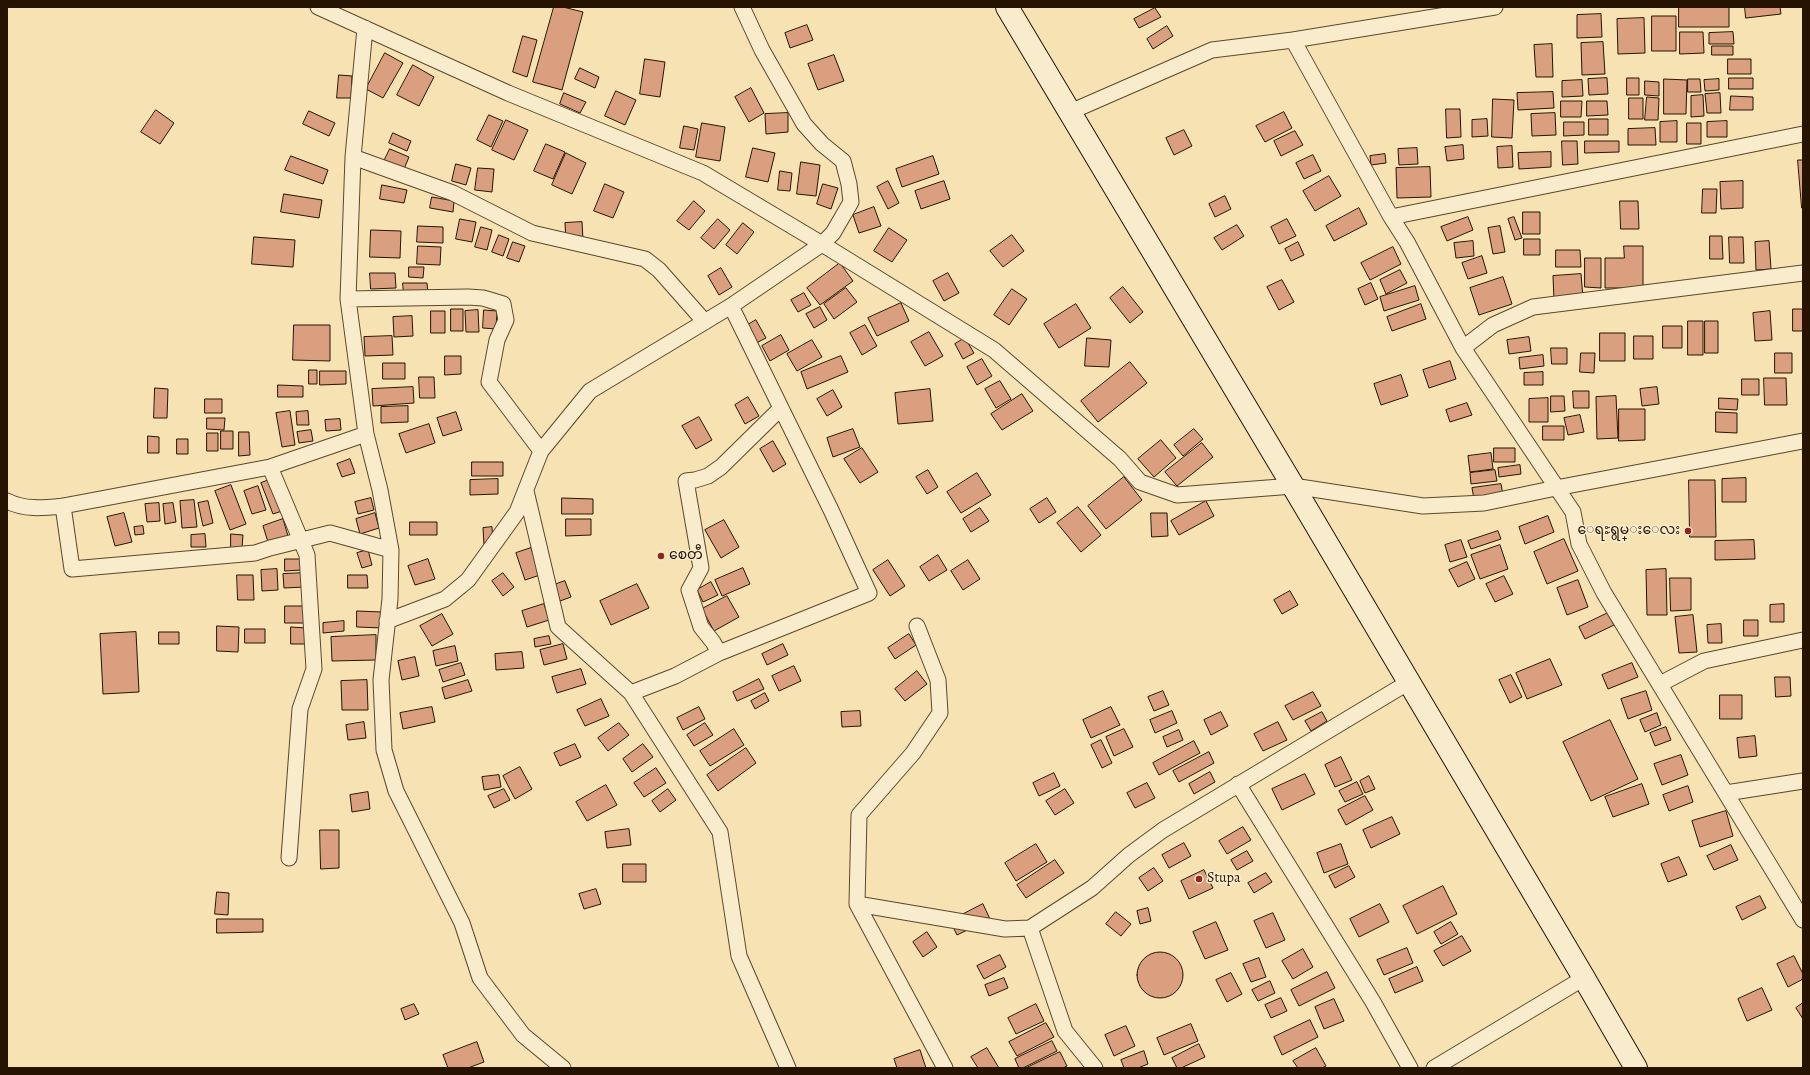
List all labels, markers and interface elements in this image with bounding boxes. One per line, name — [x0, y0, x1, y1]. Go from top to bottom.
place label: ေရႊရွမ္းေလး — [1577, 523, 1680, 539]
marker: ေရႊရွမ္းေလး — [1683, 526, 1693, 536]
place label: စေတီ — [669, 548, 703, 564]
marker: စေတီ — [656, 551, 666, 561]
place label: Stupa — [1207, 871, 1241, 887]
marker: Stupa — [1194, 874, 1204, 884]

